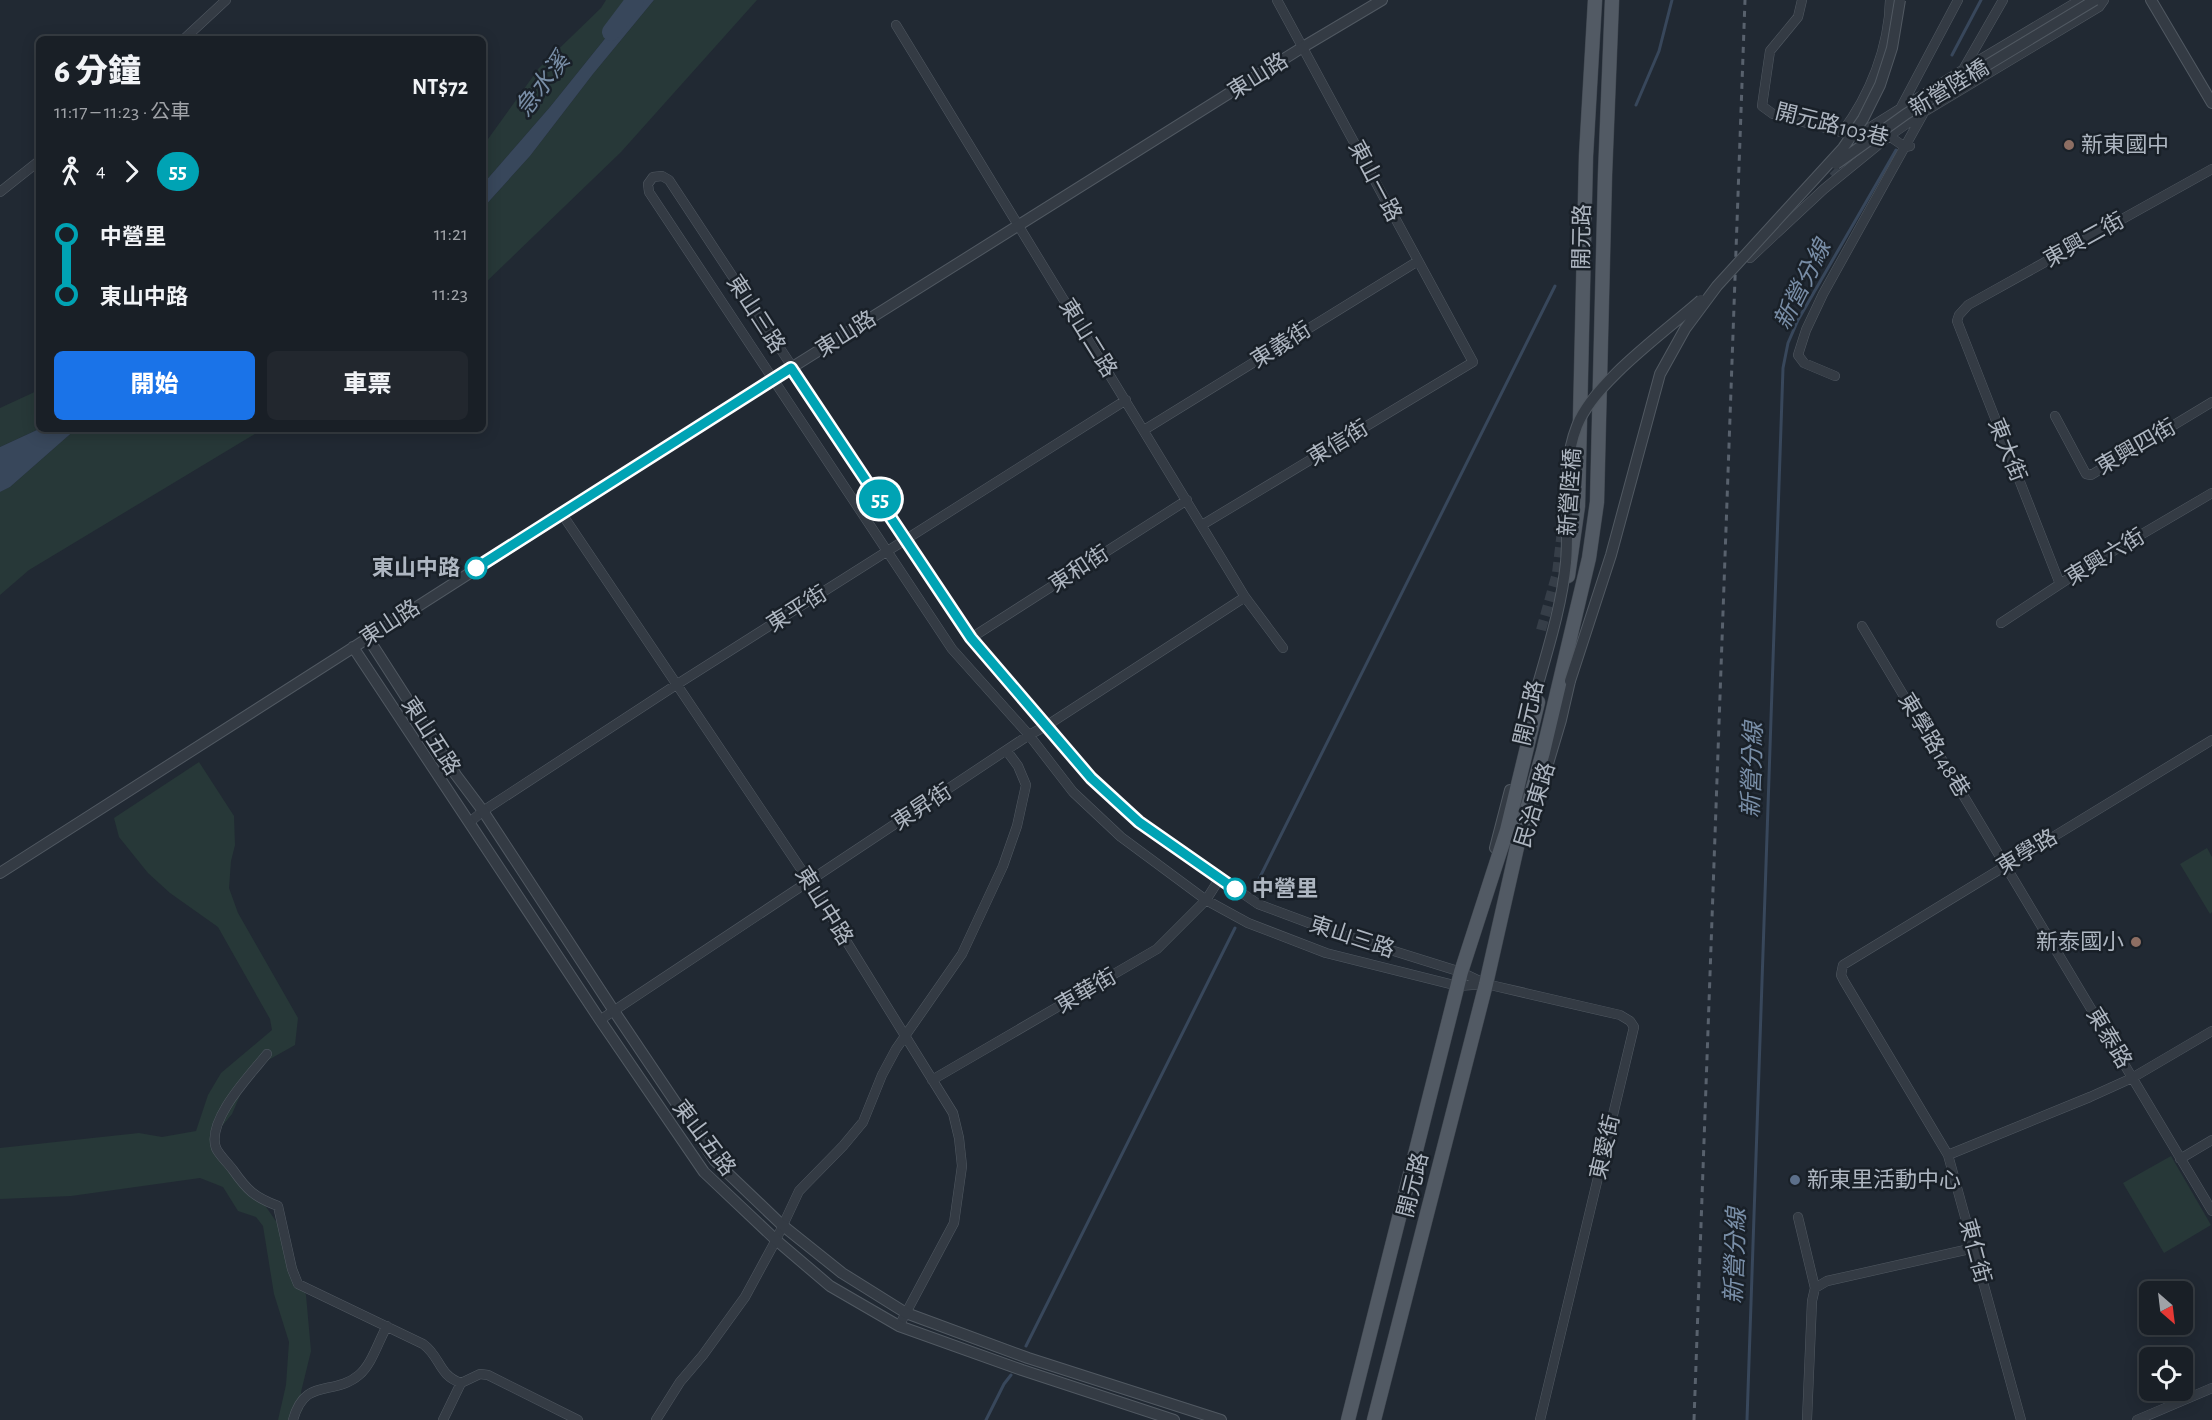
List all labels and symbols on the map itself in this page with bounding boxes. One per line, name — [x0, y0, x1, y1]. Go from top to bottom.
water label: 急水溪 — [510, 45, 576, 121]
street label: 東山路 — [1224, 48, 1292, 103]
street label: 新營陸橋 — [1905, 55, 1992, 120]
street label: 開元路103巷 — [1773, 99, 1891, 150]
place label: 新東國中 — [2081, 133, 2169, 156]
street label: 東山一路 — [1345, 137, 1406, 225]
marker: 新東國中 — [2062, 138, 2076, 152]
street label: 開元路 — [1569, 204, 1594, 270]
street label: 東興二街 — [2040, 208, 2128, 271]
water label: 新營分線 — [1769, 233, 1837, 333]
street label: 東山三路 — [723, 271, 790, 357]
street label: 東山二路 — [1055, 294, 1121, 381]
street label: 東山路 — [812, 306, 880, 361]
street label: 東義街 — [1247, 317, 1315, 372]
street label: 東大街 — [1984, 415, 2030, 485]
street label: 東興四街 — [2092, 415, 2180, 479]
street label: 東信街 — [1304, 416, 1372, 469]
street label: 新營陸橋 — [1555, 447, 1584, 537]
line badge: 55 — [853, 480, 907, 518]
street label: 東興六街 — [2061, 524, 2148, 589]
street label: 東和街 — [1045, 541, 1113, 596]
place label: 東山中路 — [372, 556, 460, 579]
marker: 東山中路 — [465, 557, 487, 579]
street label: 東平街 — [763, 581, 831, 636]
street label: 東山路 — [356, 595, 424, 650]
street label: 開元路 — [1510, 678, 1547, 748]
street label: 東學路148巷 — [1895, 689, 1974, 801]
street label: 東山五路 — [398, 693, 465, 779]
water label: 新營分線 — [1737, 719, 1767, 818]
street label: 民治東路 — [1511, 759, 1558, 850]
street label: 東昇街 — [888, 779, 956, 834]
street label: 東學路 — [1993, 825, 2061, 878]
street label: 東山中路 — [791, 862, 857, 949]
place label: 中營里 — [1252, 877, 1318, 900]
marker: 中營里 — [1224, 878, 1246, 900]
street label: 東山三路 — [1307, 912, 1398, 961]
place label: 新泰國小 — [2036, 930, 2124, 953]
marker: 新泰國小 — [2129, 935, 2143, 949]
street label: 東華街 — [1051, 964, 1120, 1017]
street label: 東泰路 — [2083, 1004, 2136, 1072]
street label: 東山五路 — [669, 1096, 740, 1180]
street label: 東愛街 — [1586, 1112, 1623, 1182]
street label: 開元路 — [1393, 1150, 1432, 1220]
place label: 新東里活動中心 — [1807, 1168, 1961, 1191]
marker: 新東里活動中心 — [1788, 1173, 1802, 1187]
water label: 新營分線 — [1720, 1205, 1750, 1304]
street label: 東仁街 — [1956, 1216, 1995, 1286]
north arrow — [2139, 1281, 2193, 1335]

